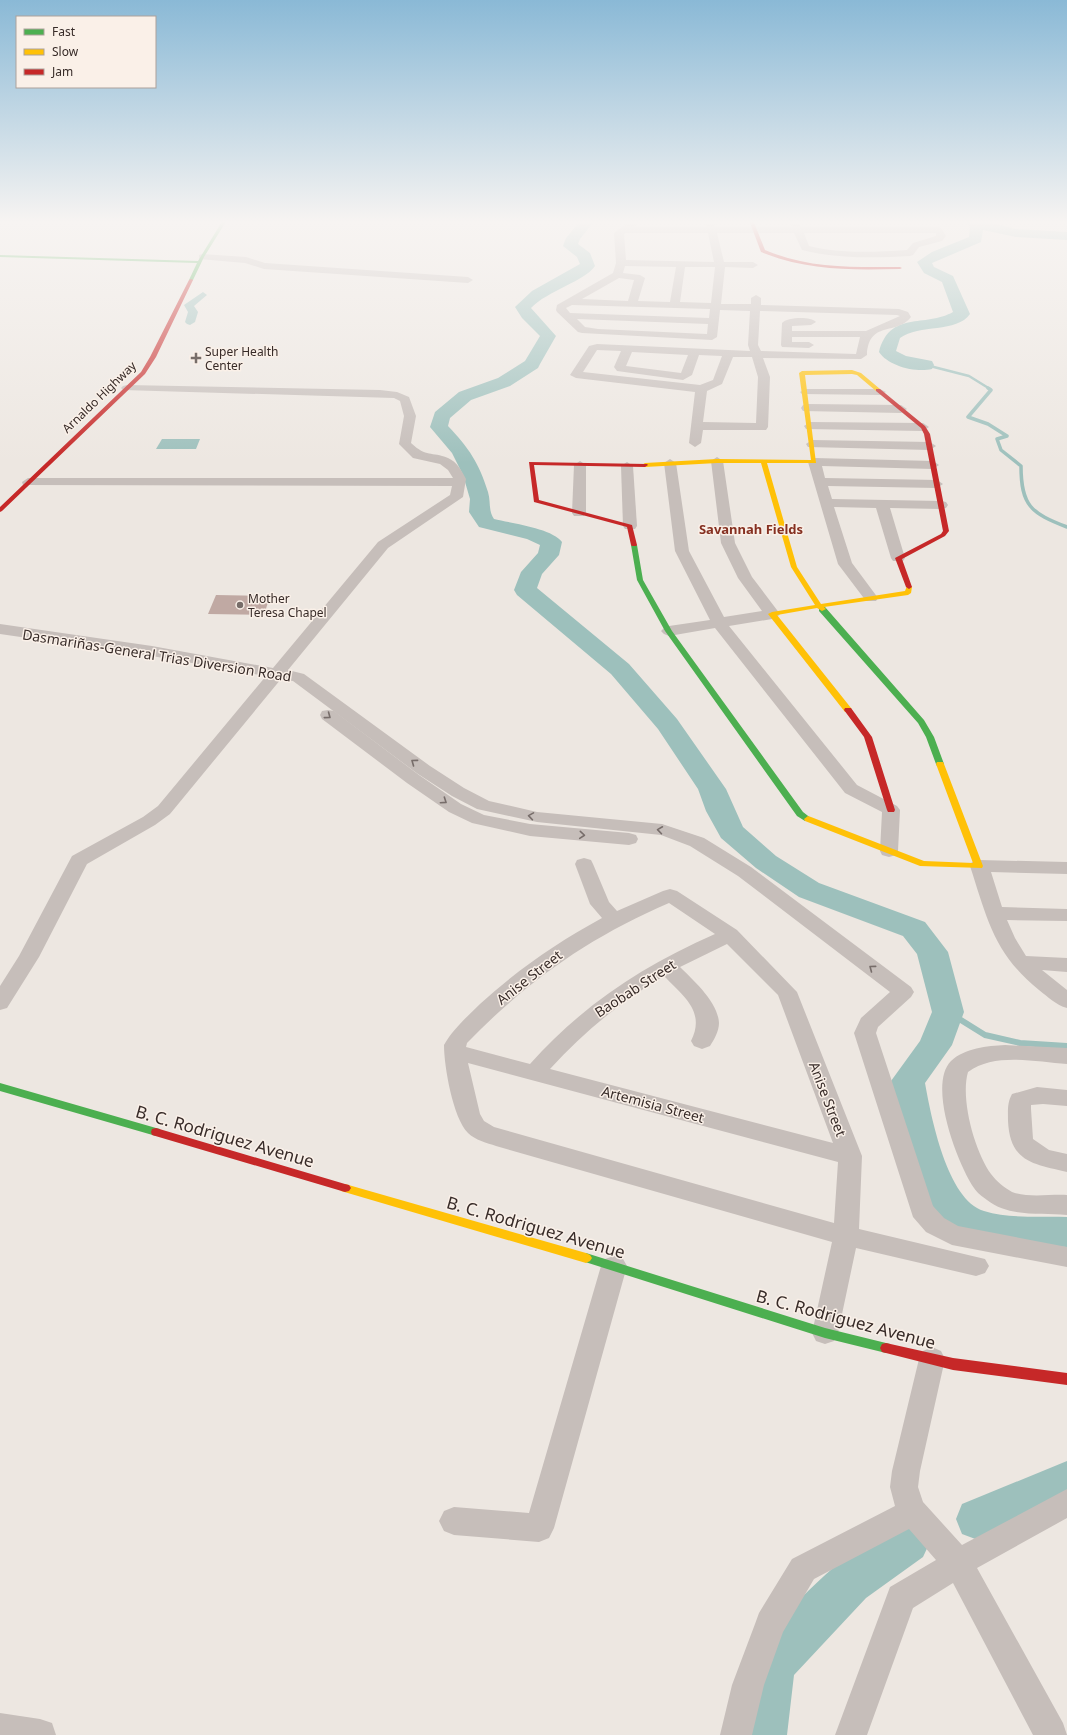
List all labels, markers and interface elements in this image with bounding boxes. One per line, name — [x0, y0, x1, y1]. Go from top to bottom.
legend — [16, 16, 156, 88]
text: Fast — [52, 23, 76, 40]
text: Slow — [52, 43, 79, 60]
text: Jam — [51, 63, 73, 80]
place label: Super Health Center — [205, 343, 278, 374]
marker: Super Health Center — [190, 352, 202, 364]
street label: Arnaldo Highway — [58, 357, 140, 437]
district label: Savannah Fields — [699, 520, 803, 538]
place label: Mother Teresa Chapel — [248, 590, 327, 621]
marker: Mother Teresa Chapel — [235, 600, 245, 610]
street label: Dasmariñas-General Trias Diversion Road — [21, 624, 293, 686]
one-way arrow — [324, 711, 331, 718]
one-way arrow — [412, 760, 419, 767]
one-way arrow — [440, 796, 447, 804]
one-way arrow — [528, 812, 534, 821]
one-way arrow — [657, 826, 663, 835]
one-way arrow — [579, 830, 585, 839]
street label: Anise Street — [492, 945, 566, 1009]
street label: Baobab Street — [591, 955, 679, 1021]
one-way arrow — [870, 966, 877, 973]
street label: Anise Street — [805, 1059, 851, 1139]
street label: Artemisia Street — [600, 1081, 706, 1127]
street label: B. C. Rodriguez Avenue — [133, 1099, 317, 1173]
street label: B. C. Rodriguez Avenue — [444, 1190, 628, 1264]
street label: B. C. Rodriguez Avenue — [754, 1284, 938, 1354]

